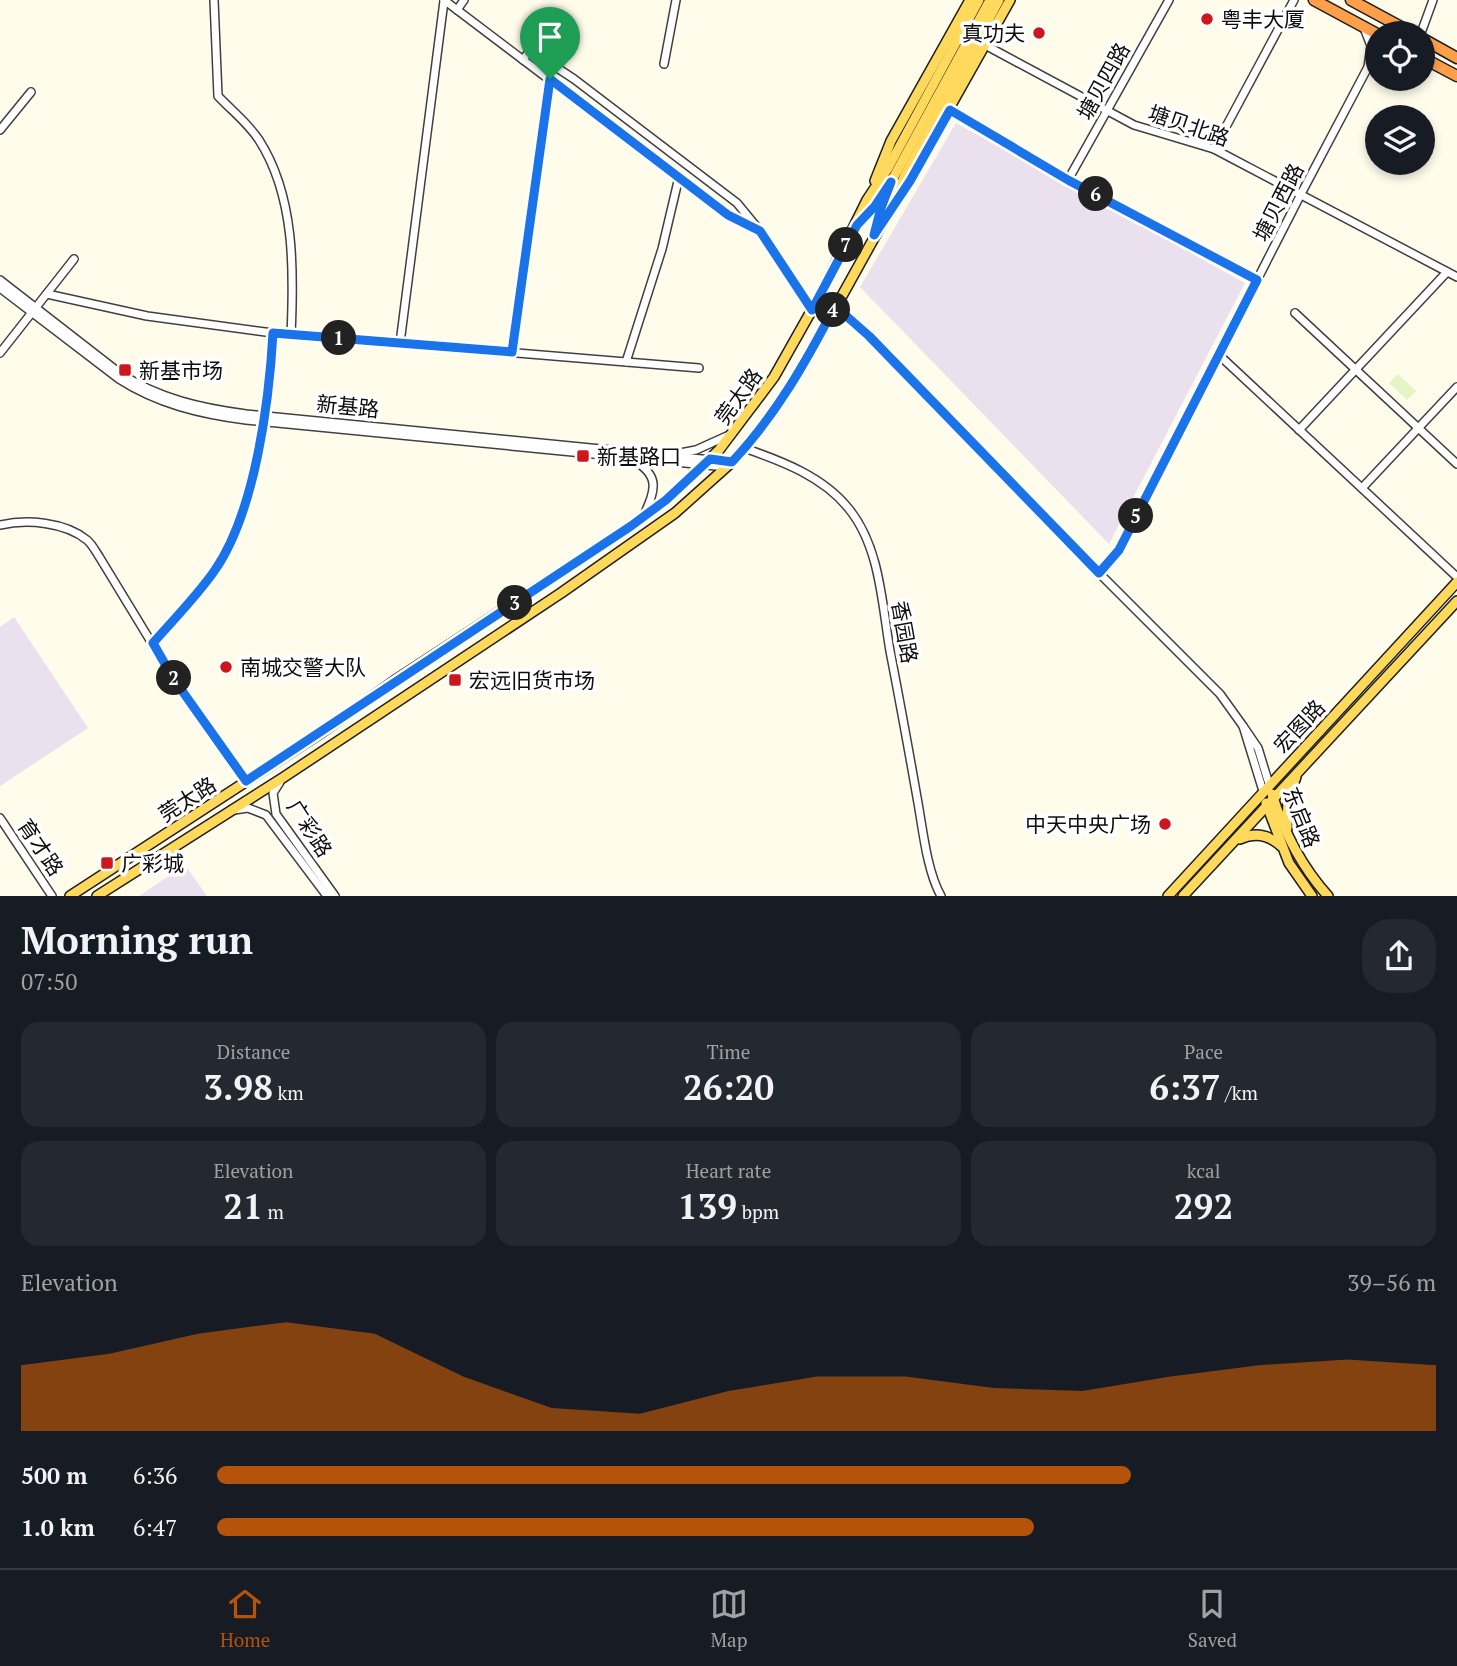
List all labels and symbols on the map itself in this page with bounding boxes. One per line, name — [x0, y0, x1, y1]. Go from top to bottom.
place label: 粤丰大厦 — [1221, 5, 1305, 33]
pin — [520, 7, 580, 79]
marker: 粤丰大厦 — [1199, 11, 1215, 27]
place label: 真功夫 — [962, 19, 1025, 47]
marker: 真功夫 — [1031, 25, 1047, 41]
street label: 塘贝四路 — [1070, 37, 1136, 125]
street label: 塘贝北路 — [1145, 98, 1233, 152]
street label: 塘贝西路 — [1246, 158, 1310, 246]
pin: 6 — [1078, 176, 1114, 212]
pin: 7 — [828, 228, 864, 262]
pin: 4 — [816, 292, 850, 328]
pin: 1 — [322, 320, 356, 356]
place label: 新基市场 — [139, 356, 223, 384]
marker: 新基市场 — [117, 362, 133, 378]
street label: 莞太路 — [708, 362, 768, 430]
street label: 新基路 — [315, 389, 381, 423]
place label: 新基路口 — [597, 442, 681, 470]
marker: 新基路口 — [575, 448, 591, 464]
pin: 5 — [1118, 498, 1154, 534]
pin: 3 — [498, 586, 532, 620]
street label: 香园路 — [886, 599, 924, 665]
place label: 南城交警大队 — [240, 653, 366, 681]
marker: 南城交警大队 — [218, 659, 234, 675]
pin: 2 — [156, 660, 192, 696]
place label: 宏远旧货市场 — [469, 666, 595, 694]
marker: 宏远旧货市场 — [447, 672, 463, 688]
street label: 宏图路 — [1267, 693, 1331, 759]
street label: 莞太路 — [153, 770, 221, 828]
street label: 东启路 — [1277, 783, 1327, 851]
street label: 广彩路 — [281, 794, 339, 862]
place label: 中天中央广场 — [1025, 810, 1151, 838]
street label: 育才路 — [12, 813, 70, 881]
marker: 中天中央广场 — [1157, 816, 1173, 832]
place label: 广彩城 — [121, 849, 184, 877]
marker: 广彩城 — [99, 855, 115, 871]

